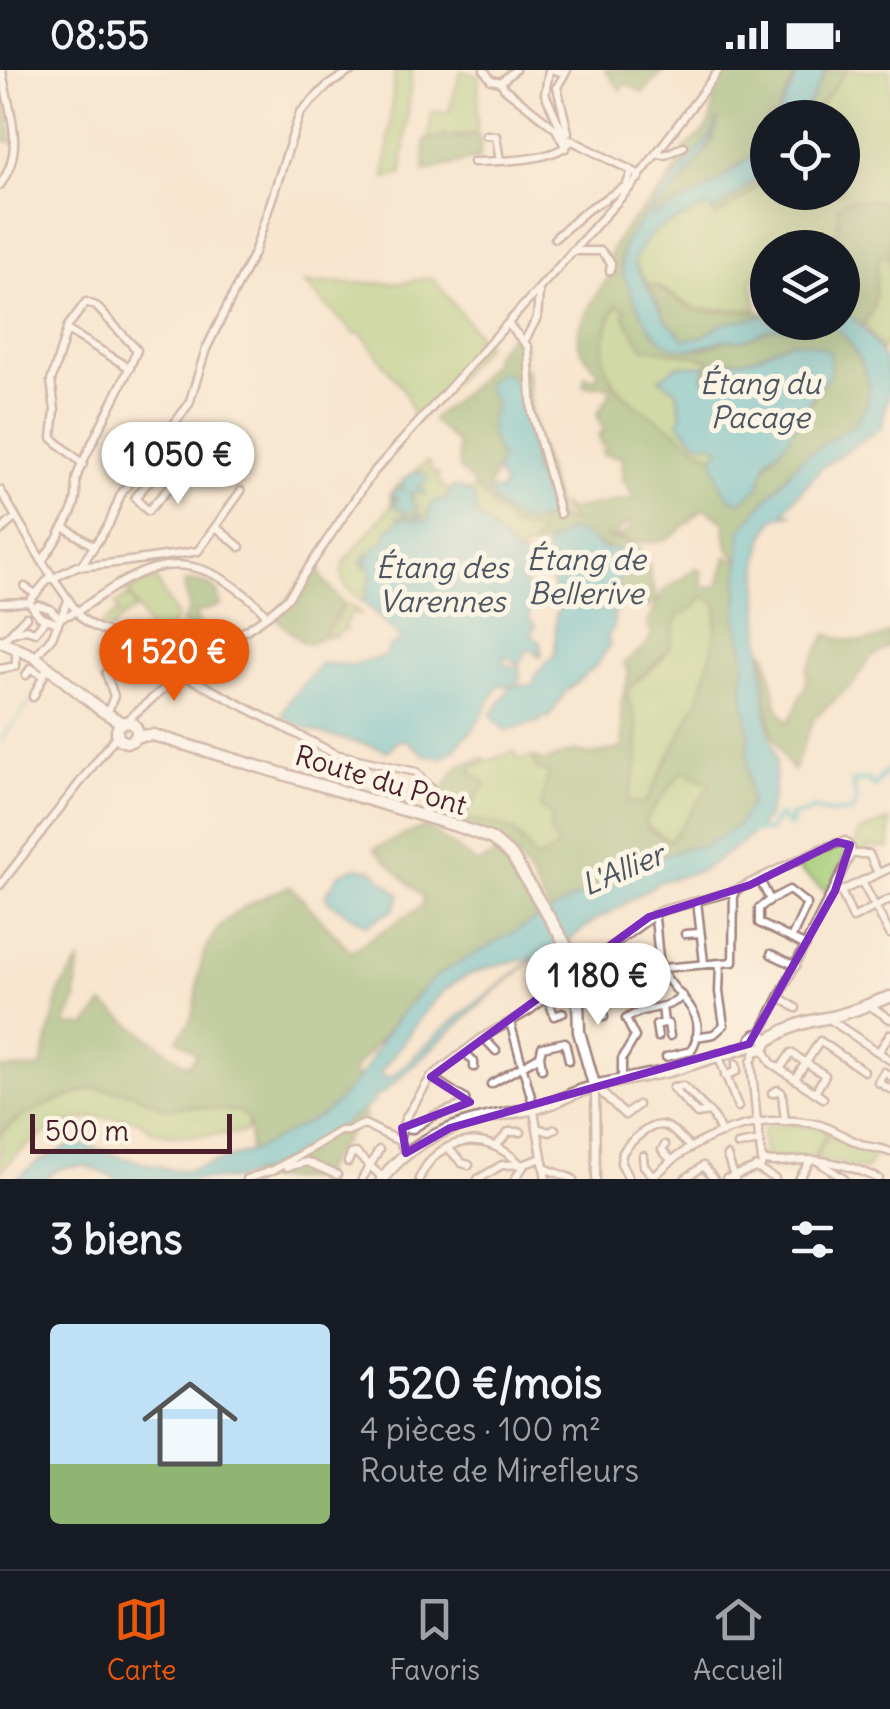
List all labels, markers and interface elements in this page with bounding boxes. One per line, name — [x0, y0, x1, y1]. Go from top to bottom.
text: 08:55 — [50, 12, 149, 59]
map controls — [750, 100, 860, 340]
button: locate — [750, 100, 860, 210]
button: layers — [750, 230, 860, 340]
water label: Étang du Pacage — [700, 364, 822, 436]
pin: 1 050 € — [86, 422, 270, 507]
text: 1 050 € — [123, 434, 233, 475]
water label: Étang de Bellerive — [526, 540, 648, 612]
water label: Étang des Varennes — [375, 548, 511, 620]
pin: 1 520 € — [82, 619, 266, 704]
text: 1 520 € — [121, 631, 227, 672]
street label: Route du Pont — [291, 737, 471, 823]
water label: L'Allier — [575, 833, 673, 903]
pin: 1 180 € — [506, 943, 690, 1028]
text: 1 180 € — [548, 955, 648, 996]
scale bar — [30, 1109, 232, 1154]
text: 500 m — [45, 1113, 129, 1149]
icon: filters — [785, 1212, 840, 1267]
text: 3 biens — [50, 1213, 183, 1265]
text: 1 520 €/mois — [360, 1357, 602, 1409]
icon: home — [130, 1364, 250, 1484]
text: 4 pièces · 100 m² — [360, 1409, 601, 1450]
text: Route de Mirefleurs — [360, 1450, 639, 1491]
tab: Carte — [107, 1592, 176, 1688]
tab: Favoris — [390, 1592, 480, 1688]
tab: Accueil — [693, 1592, 783, 1688]

